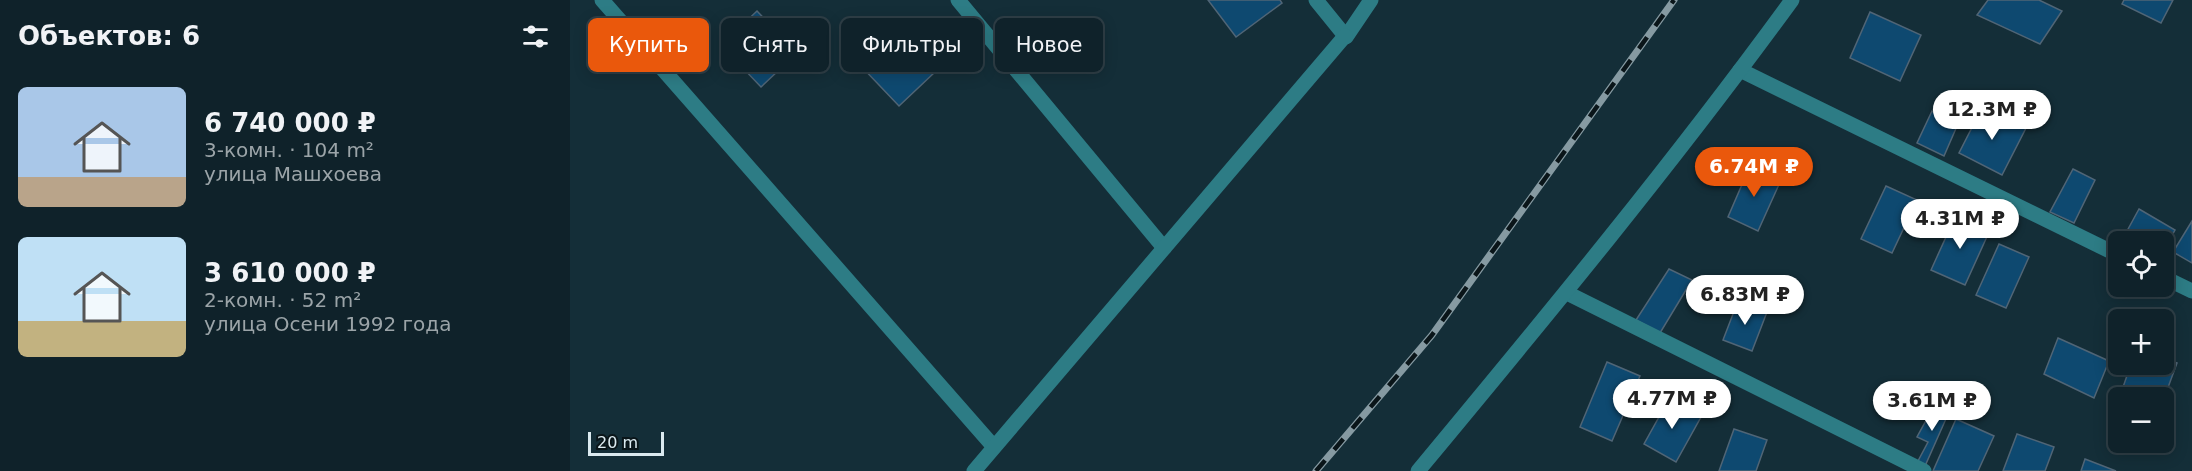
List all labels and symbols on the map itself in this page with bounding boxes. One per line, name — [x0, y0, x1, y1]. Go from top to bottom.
pin: 12.3M ₽ — [1937, 90, 2047, 141]
pin: 6.74M ₽ — [1699, 147, 1809, 198]
pin: 4.31M ₽ — [1905, 199, 2015, 250]
pin: 6.83M ₽ — [1690, 275, 1800, 326]
pin: 4.77M ₽ — [1617, 379, 1727, 430]
pin: 3.61M ₽ — [1877, 381, 1987, 432]
scale bar — [588, 429, 664, 456]

